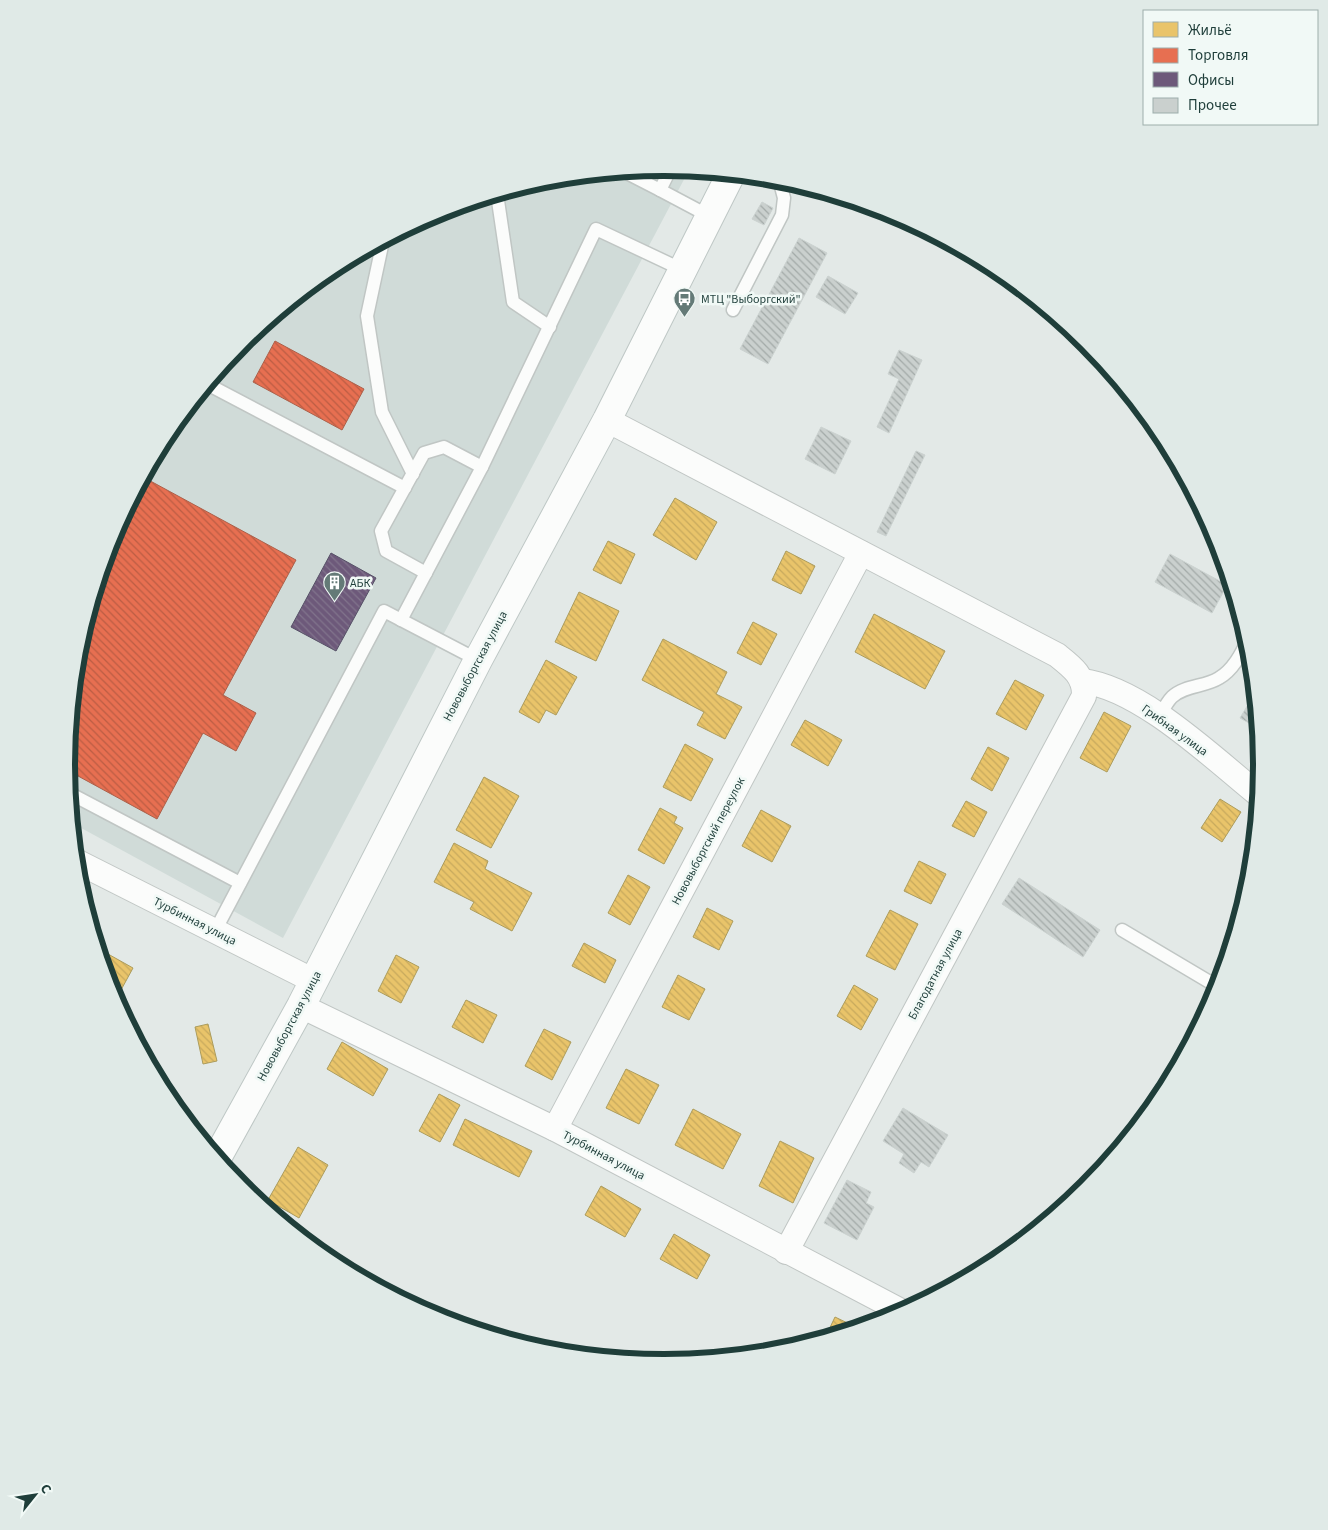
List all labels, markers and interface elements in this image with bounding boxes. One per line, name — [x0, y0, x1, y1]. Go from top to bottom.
legend — [1143, 10, 1318, 125]
text: Жильё — [1188, 20, 1232, 41]
text: Торговля — [1188, 45, 1248, 66]
text: Офисы — [1188, 70, 1234, 91]
text: Прочее — [1188, 95, 1237, 116]
bus stop icon: МТЦ "Выборгский" — [673, 287, 697, 318]
place label: МТЦ "Выборгский" — [701, 291, 801, 308]
building icon: АБК — [322, 571, 346, 602]
place label: АБК — [350, 575, 370, 592]
street label: Нововыборгская улица — [439, 608, 512, 724]
street label: Грибная улица — [1138, 701, 1211, 760]
street label: Нововыборгский переулок — [668, 774, 749, 908]
street label: Турбинная улица — [150, 893, 239, 950]
street label: Благодатная улица — [904, 926, 967, 1023]
street label: Нововыборгская улица — [253, 968, 326, 1084]
street label: Турбинная улица — [560, 1127, 648, 1184]
north arrow — [10, 1470, 60, 1520]
text: С — [35, 1480, 56, 1498]

